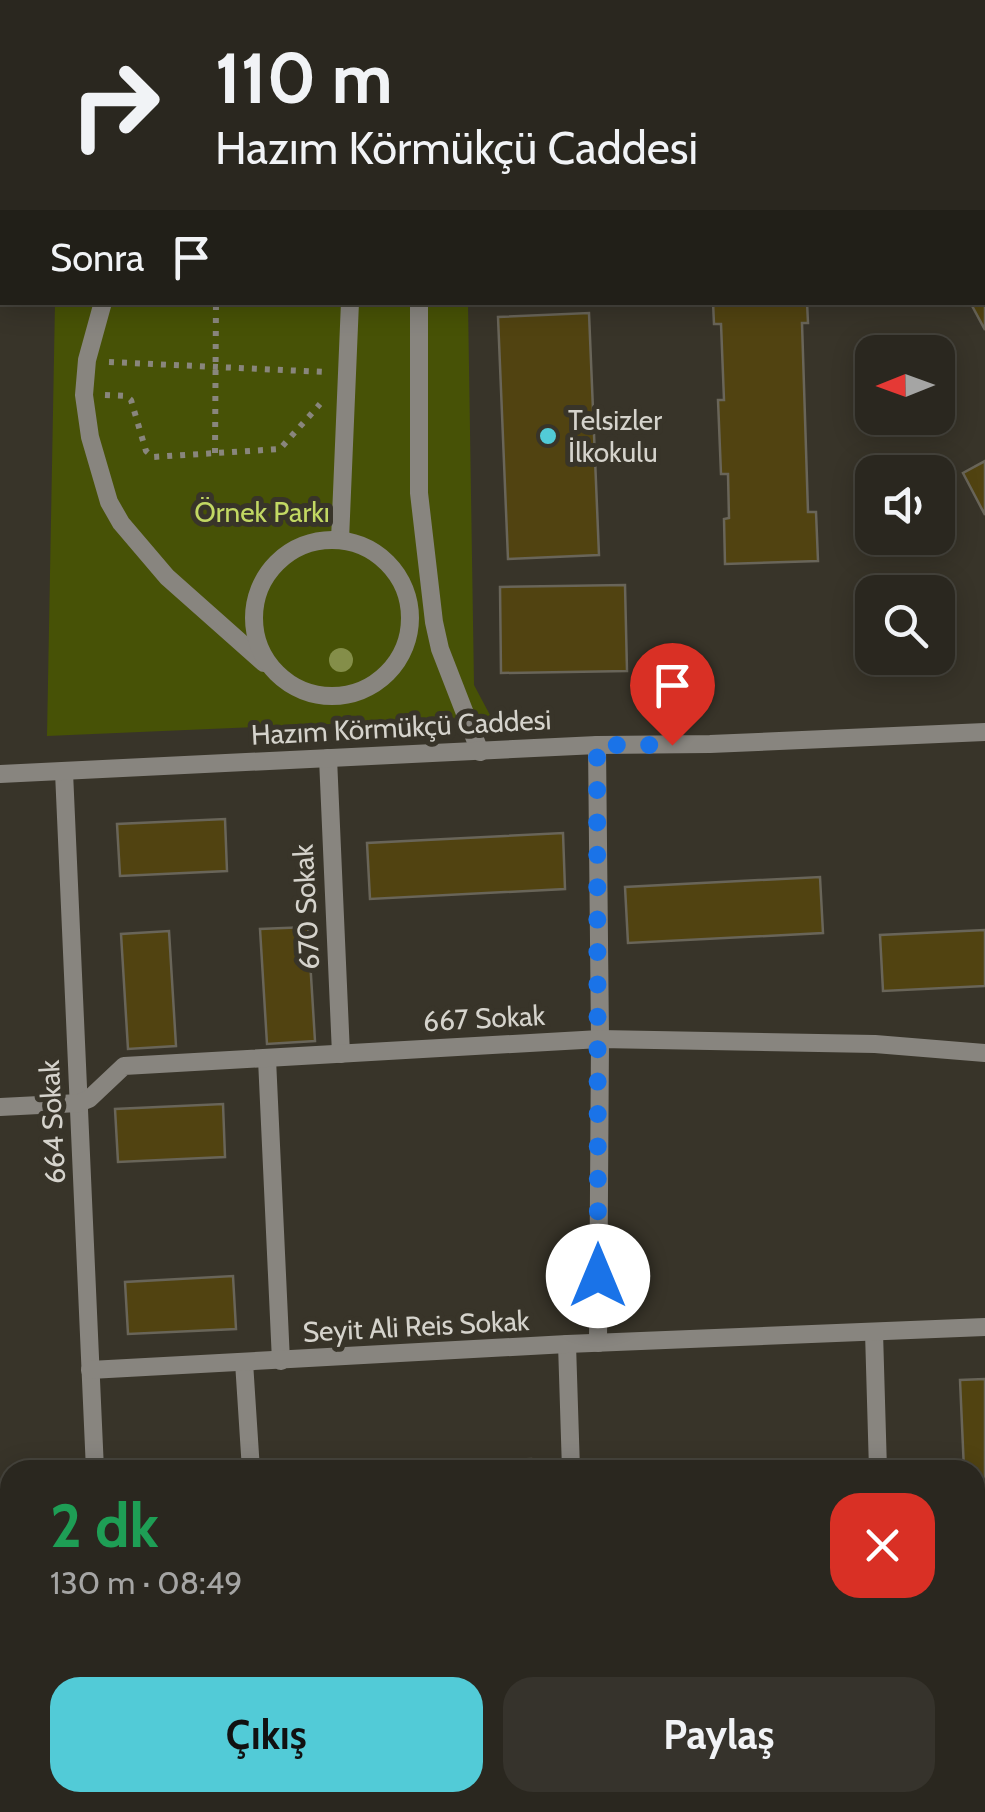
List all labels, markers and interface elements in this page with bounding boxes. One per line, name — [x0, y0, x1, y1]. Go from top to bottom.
text: 110 m — [215, 35, 393, 121]
icon: right — [50, 40, 180, 170]
text: Hazım Körmükçü Caddesi — [215, 121, 698, 175]
icon: arrive — [164, 230, 219, 285]
text: Sonra — [50, 234, 144, 281]
north arrow — [855, 335, 955, 435]
map controls — [855, 335, 955, 675]
place label: Telsizler İlkokulu — [568, 403, 662, 469]
marker: Telsizler İlkokulu — [537, 425, 559, 447]
button: sound — [855, 455, 955, 555]
park label: Örnek Parkı — [194, 495, 330, 529]
button: search — [855, 575, 955, 675]
pin — [630, 643, 715, 746]
icon: arrive — [645, 658, 700, 713]
street label: Hazım Körmükçü Caddesi — [250, 702, 552, 752]
street label: 670 Sokak — [286, 843, 326, 971]
street label: 667 Sokak — [422, 998, 546, 1038]
street label: 664 Sokak — [32, 1059, 72, 1185]
position arrow — [546, 1224, 650, 1328]
street label: Seyit Ali Reis Sokak — [302, 1303, 531, 1349]
text: 2 dk — [50, 1489, 159, 1562]
button: close — [830, 1493, 935, 1598]
text: 130 m · 08:49 — [50, 1563, 242, 1602]
button: Çıkış — [50, 1677, 483, 1792]
button: Paylaş — [503, 1677, 935, 1792]

